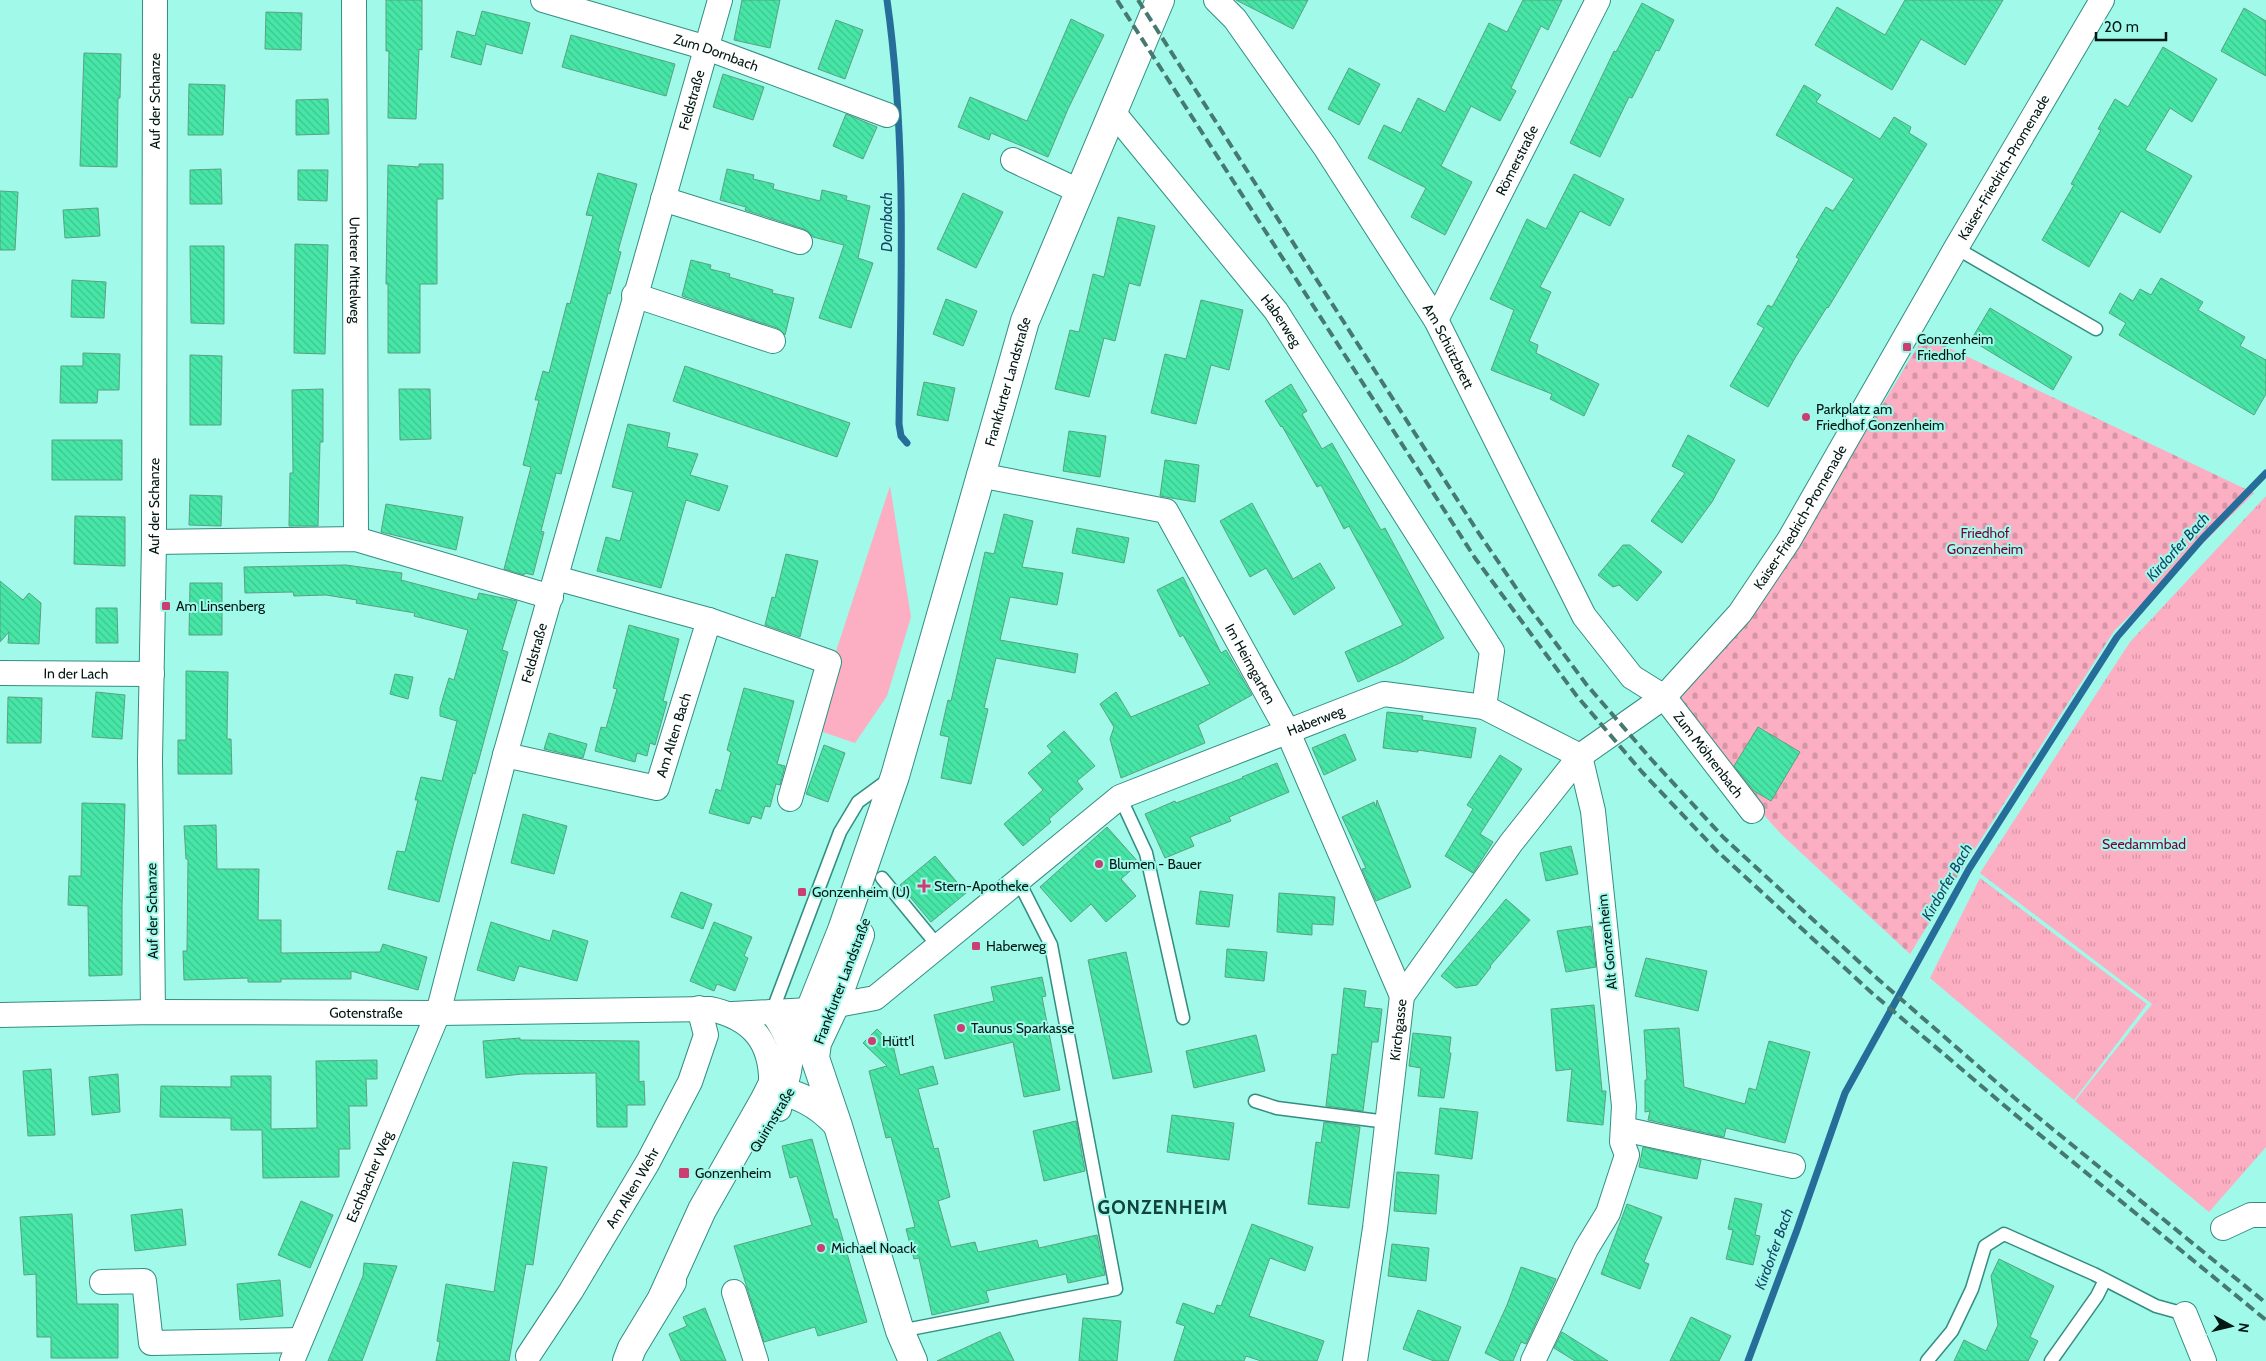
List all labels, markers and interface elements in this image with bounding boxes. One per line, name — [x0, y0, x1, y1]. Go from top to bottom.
scale bar — [2096, 10, 2166, 42]
text: 20 m — [2104, 18, 2139, 36]
street label: Zum Dornbach — [672, 30, 761, 75]
street label: Auf der Schanze — [146, 53, 164, 149]
street label: Feldstraße — [674, 68, 709, 132]
street label: Kaiser-Friedrich-Promenade — [1954, 91, 2053, 243]
street label: Römerstraße — [1492, 122, 1542, 199]
water label: Dornbach — [878, 192, 896, 252]
street label: Unterer Mittelweg — [346, 217, 364, 324]
street label: Haberweg — [1257, 290, 1306, 351]
street label: Am Schützbrett — [1419, 300, 1478, 392]
street label: Frankfurter Landstraße — [981, 314, 1035, 448]
place label: Gonzenheim Friedhof — [1917, 330, 1993, 364]
marker: Gonzenheim Friedhof — [1901, 341, 1913, 353]
place label: Parkplatz am Friedhof Gonzenheim — [1816, 400, 1944, 434]
marker: Parkplatz am Friedhof Gonzenheim — [1800, 411, 1812, 423]
street label: Kaiser-Friedrich-Promenade — [1749, 442, 1850, 593]
street label: Auf der Schanze — [145, 458, 163, 554]
water label: Kirdorfer Bach — [2143, 509, 2213, 585]
park label: Friedhof Gonzenheim — [1947, 524, 2023, 558]
place label: Am Linsenberg — [176, 597, 266, 615]
marker: Am Linsenberg — [160, 600, 172, 612]
street label: Feldstraße — [517, 621, 551, 685]
street label: Im Heimgarten — [1221, 621, 1280, 707]
street label: In der Lach — [44, 664, 108, 683]
street label: Am Alten Bach — [652, 690, 695, 780]
street label: Haberweg — [1284, 701, 1348, 740]
street label: Zum Möhrenbach — [1670, 708, 1747, 801]
park label: Seedammbad — [2102, 835, 2186, 853]
water label: Kirdorfer Bach — [1918, 840, 1976, 924]
place label: Blumen - Bauer — [1109, 855, 1202, 873]
marker: Blumen - Bauer — [1093, 858, 1105, 870]
street label: Auf der Schanze — [142, 863, 162, 959]
place label: Stern-Apotheke — [934, 877, 1029, 895]
marker: Stern-Apotheke — [918, 880, 930, 892]
place label: Gonzenheim (U) — [812, 883, 910, 901]
marker: Gonzenheim (U) — [796, 886, 808, 898]
street label: Alt Gonzenheim — [1593, 893, 1621, 991]
street label: Frankfurter Landstraße — [810, 915, 874, 1047]
place label: Haberweg — [986, 937, 1047, 955]
marker: Haberweg — [970, 940, 982, 952]
street label: Kirchgasse — [1386, 998, 1411, 1062]
street label: Gotenstraße — [329, 1004, 403, 1022]
place label: Taunus Sparkasse — [971, 1019, 1075, 1037]
marker: Taunus Sparkasse — [955, 1022, 967, 1034]
place label: Hütt'l — [882, 1032, 915, 1050]
marker: Hütt'l — [866, 1035, 878, 1047]
street label: Quirinstraße — [745, 1084, 799, 1156]
street label: Eschbacher Weg — [342, 1127, 397, 1225]
street label: Am Alten Wehr — [602, 1144, 663, 1231]
place label: Gonzenheim — [695, 1164, 771, 1182]
marker: Gonzenheim — [677, 1166, 691, 1180]
district label: GONZENHEIM — [1098, 1196, 1228, 1219]
water label: Kirdorfer Bach — [1751, 1206, 1797, 1292]
place label: Michael Noack — [831, 1239, 917, 1257]
marker: Michael Noack — [815, 1242, 827, 1254]
north arrow — [2206, 1301, 2256, 1351]
text: N — [2234, 1322, 2253, 1334]

